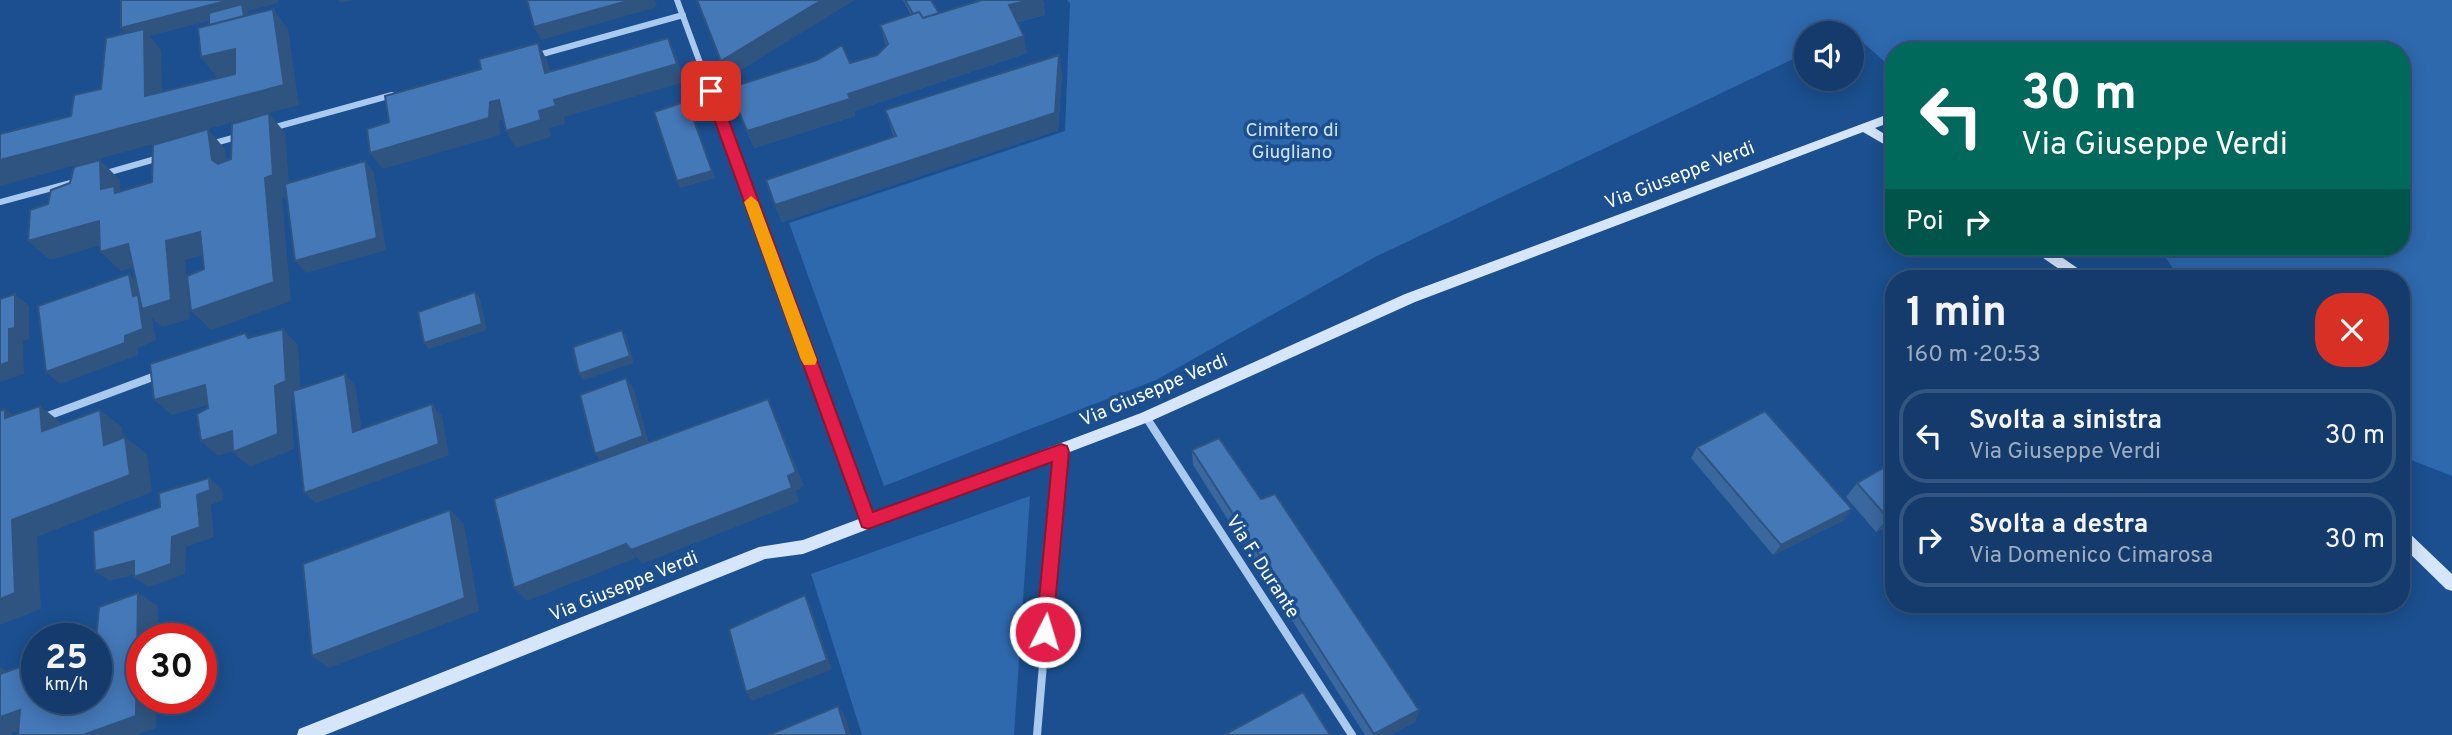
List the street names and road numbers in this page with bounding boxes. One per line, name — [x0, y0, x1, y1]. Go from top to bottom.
street label: Via Giuseppe Verdi — [1602, 136, 1758, 216]
street label: Via Giuseppe Verdi — [1076, 349, 1232, 433]
street label: Via F. Durante — [1220, 511, 1304, 623]
street label: Via Giuseppe Verdi — [546, 546, 702, 628]

